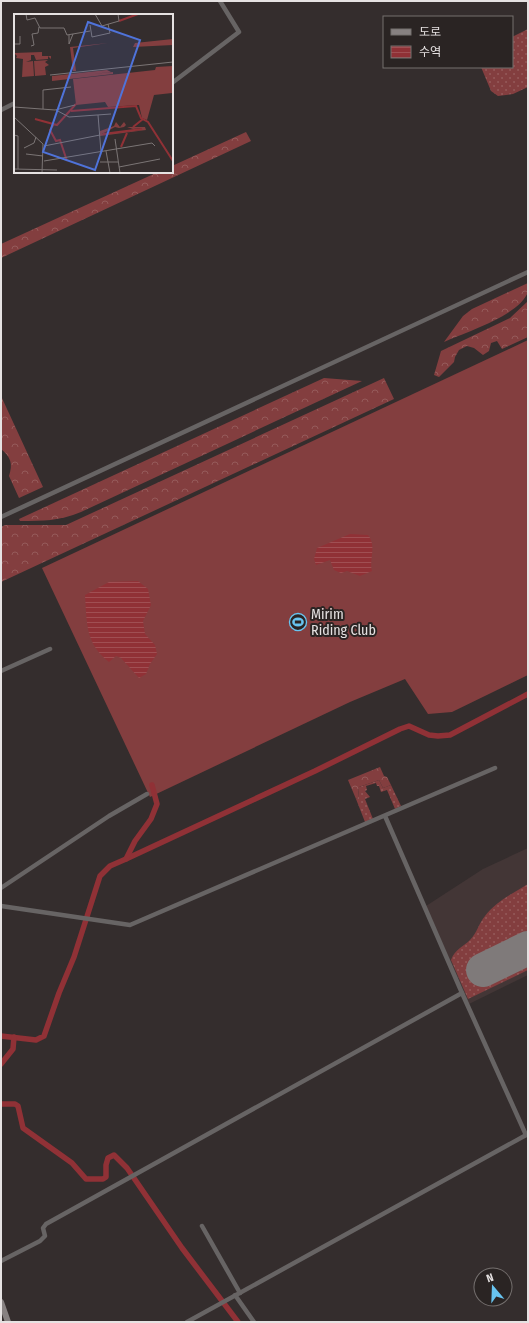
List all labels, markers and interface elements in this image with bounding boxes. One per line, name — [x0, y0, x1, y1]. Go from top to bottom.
inset map — [14, 14, 173, 173]
legend — [383, 16, 513, 68]
text: 도로 — [419, 25, 441, 39]
text: 수역 — [419, 45, 441, 59]
place label: Mirim Riding Club — [311, 606, 376, 639]
sports icon: Mirim Riding Club — [288, 612, 308, 632]
north arrow — [473, 1267, 513, 1307]
text: N — [485, 1271, 495, 1285]

